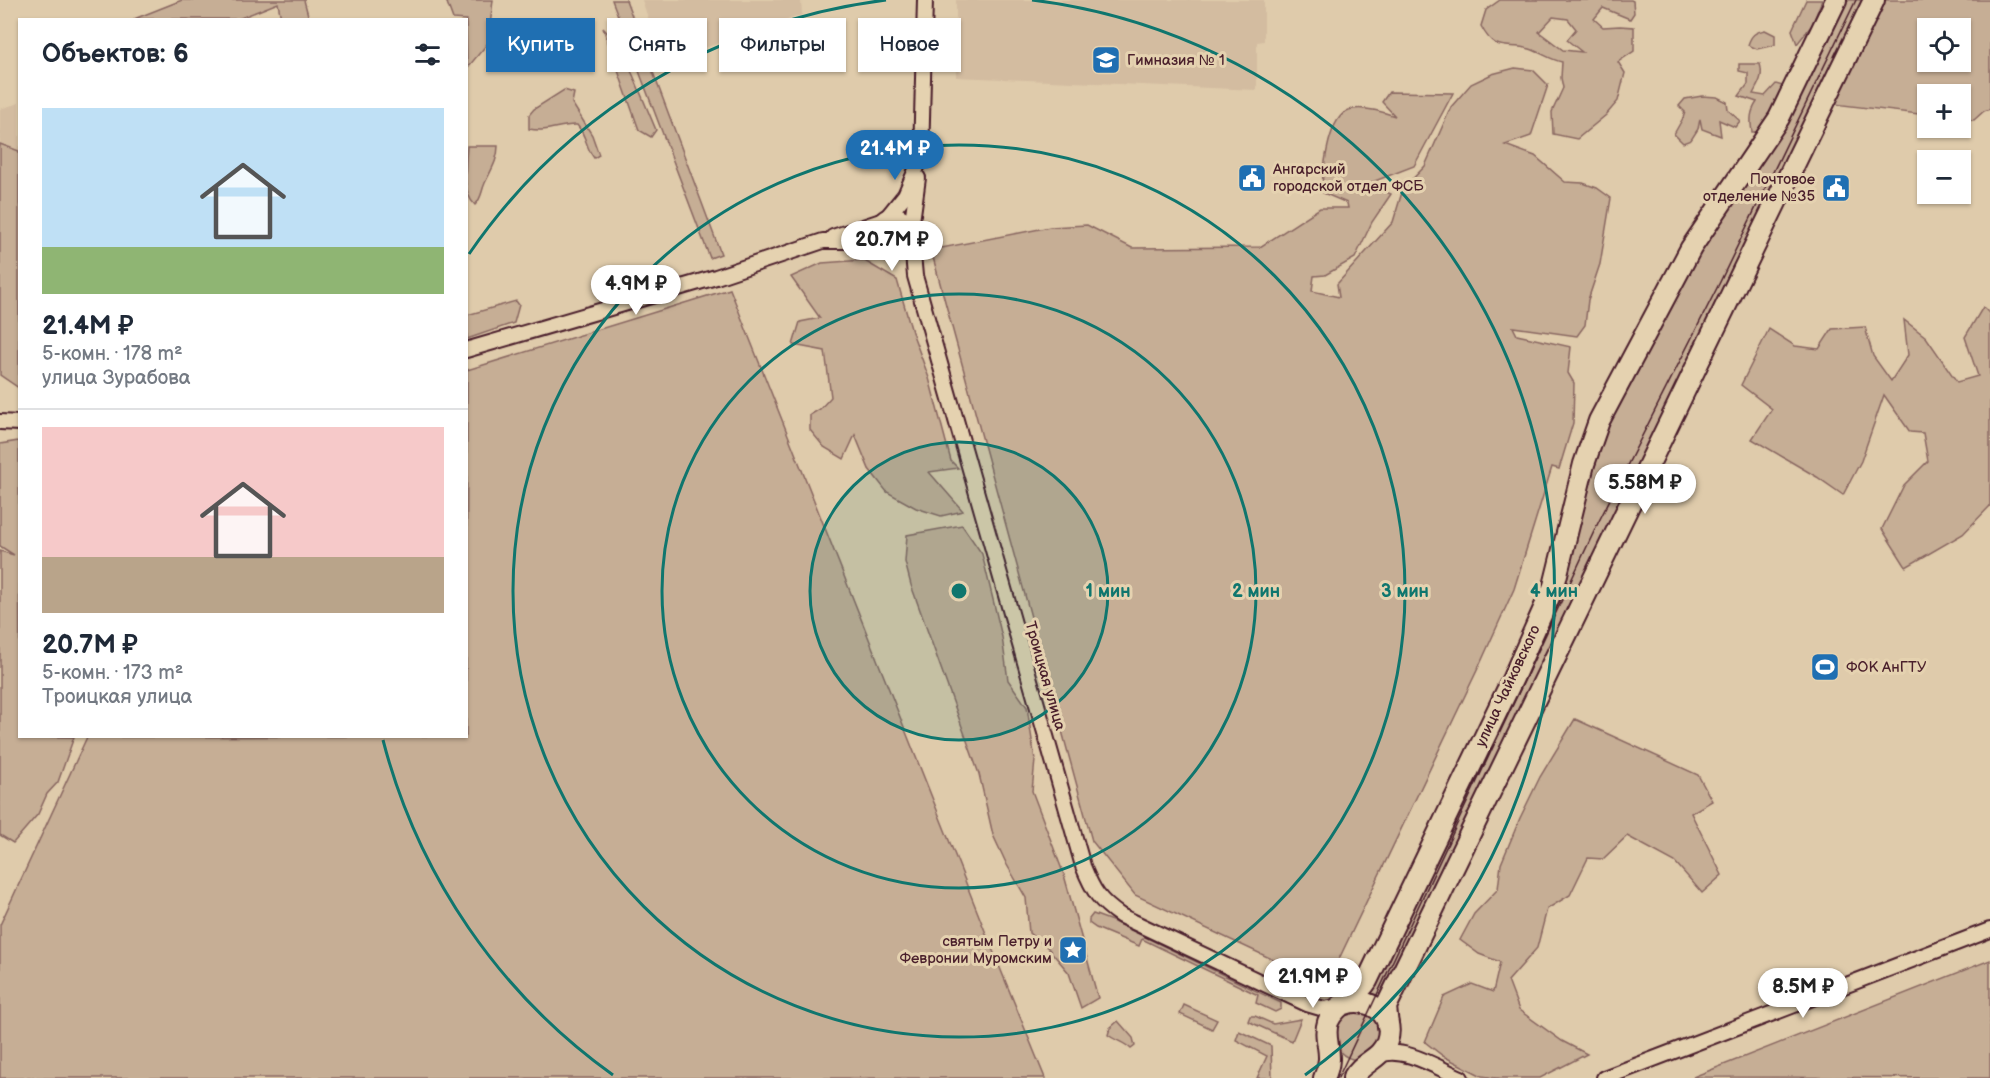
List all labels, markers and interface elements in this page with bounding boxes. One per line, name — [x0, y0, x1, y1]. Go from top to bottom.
chip: Купить — [486, 18, 595, 72]
chip: Снять — [607, 18, 707, 72]
chip: Фильтры — [719, 18, 846, 72]
chip: Новое — [858, 18, 961, 72]
map controls — [1917, 18, 1971, 204]
button: locate — [1917, 18, 1971, 72]
icon: filters — [411, 38, 444, 71]
text: Объектов: 6 — [42, 39, 189, 70]
school or university icon: Гимназия № 1 — [1090, 44, 1122, 76]
place label: Гимназия № 1 — [1127, 51, 1225, 70]
button: + — [1917, 84, 1971, 138]
pin: 21.4M ₽ — [840, 130, 950, 181]
text: 21.4M ₽ — [860, 137, 930, 161]
icon: home — [189, 147, 297, 255]
button: − — [1917, 150, 1971, 204]
place label: Ангарский городской отдел ФСБ — [1272, 160, 1424, 196]
public building icon: Ангарский городской отдел ФСБ — [1236, 162, 1268, 194]
place label: Почтовое отделение №35 — [1703, 170, 1815, 206]
public building icon: Почтовое отделение №35 — [1820, 172, 1852, 204]
pin: 20.7M ₽ — [837, 221, 947, 272]
text: 20.7M ₽ — [855, 228, 929, 252]
pin: 4.9M ₽ — [587, 265, 685, 316]
text: 4.9M ₽ — [605, 272, 667, 296]
text: 21.4M ₽ — [42, 311, 134, 342]
text: 5-комн. · 178 m² — [42, 342, 183, 366]
text: улица Зурабова — [42, 366, 190, 390]
pin: 5.58M ₽ — [1590, 464, 1700, 515]
icon: home — [189, 466, 297, 574]
text: 5.58M ₽ — [1608, 471, 1682, 495]
centre of rings — [949, 581, 969, 601]
text: 1 мин — [1086, 581, 1130, 602]
text: 2 мин — [1232, 581, 1280, 602]
text: 3 мин — [1381, 581, 1429, 602]
text: 4 мин — [1530, 581, 1578, 602]
street label: Троицкая улица — [1020, 619, 1070, 733]
street label: улица Чайковского — [1471, 622, 1545, 750]
text: 20.7M ₽ — [42, 630, 138, 661]
sports icon: ФОК АнГТУ — [1809, 651, 1841, 683]
place label: ФОК АнГТУ — [1846, 658, 1927, 677]
text: 5-комн. · 173 m² — [42, 661, 183, 685]
text: Троицкая улица — [42, 685, 192, 709]
place label: святым Петру и Февронии Муромским — [899, 932, 1052, 968]
place icon: святым Петру и Февронии Муромским — [1057, 934, 1089, 966]
pin: 21.9M ₽ — [1258, 958, 1368, 1009]
text: 21.9M ₽ — [1278, 965, 1348, 989]
pin: 8.5M ₽ — [1754, 968, 1852, 1019]
text: 8.5M ₽ — [1772, 975, 1834, 999]

